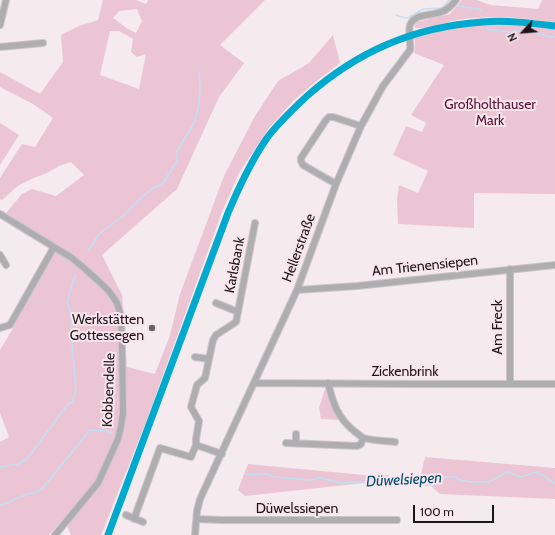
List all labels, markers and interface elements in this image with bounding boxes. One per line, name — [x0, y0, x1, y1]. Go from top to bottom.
north arrow — [503, 12, 543, 52]
text: N — [504, 31, 520, 44]
park label: Großholthauser Mark — [444, 97, 536, 130]
street label: Hellerstraße — [279, 211, 319, 285]
street label: Karlsbank — [221, 236, 249, 294]
street label: Am Trienensiepen — [371, 252, 479, 280]
street label: Am Freck — [490, 300, 506, 354]
place label: Werkstätten Gottessegen — [70, 312, 144, 344]
marker: Werkstätten Gottessegen — [147, 323, 157, 333]
street label: Kobbendelle — [99, 353, 119, 427]
street label: Zickenbrink — [371, 364, 439, 380]
water label: Düwelsiepen — [366, 469, 442, 491]
scale bar — [415, 497, 496, 523]
street label: Düwelssiepen — [256, 501, 338, 517]
text: 100 m — [420, 504, 454, 519]

